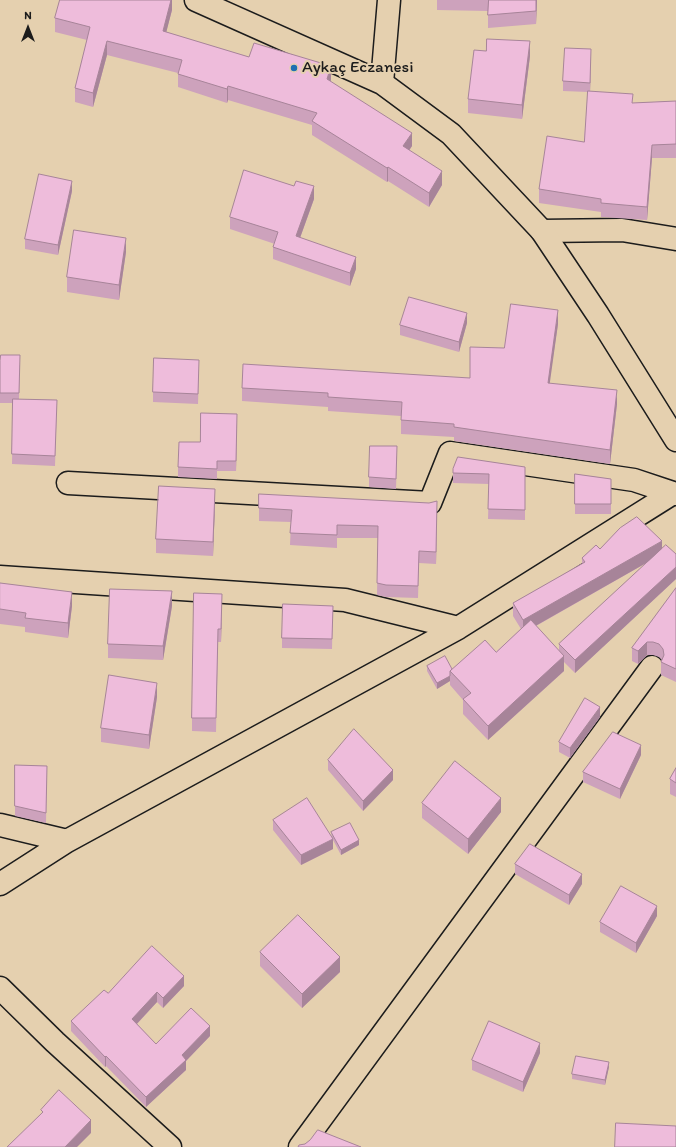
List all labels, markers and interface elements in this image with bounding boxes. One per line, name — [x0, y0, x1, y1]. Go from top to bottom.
north arrow — [8, 8, 48, 48]
text: N — [24, 9, 32, 22]
place label: Aykaç Eczanesi — [302, 58, 413, 78]
marker: Aykaç Eczanesi — [289, 63, 299, 73]

